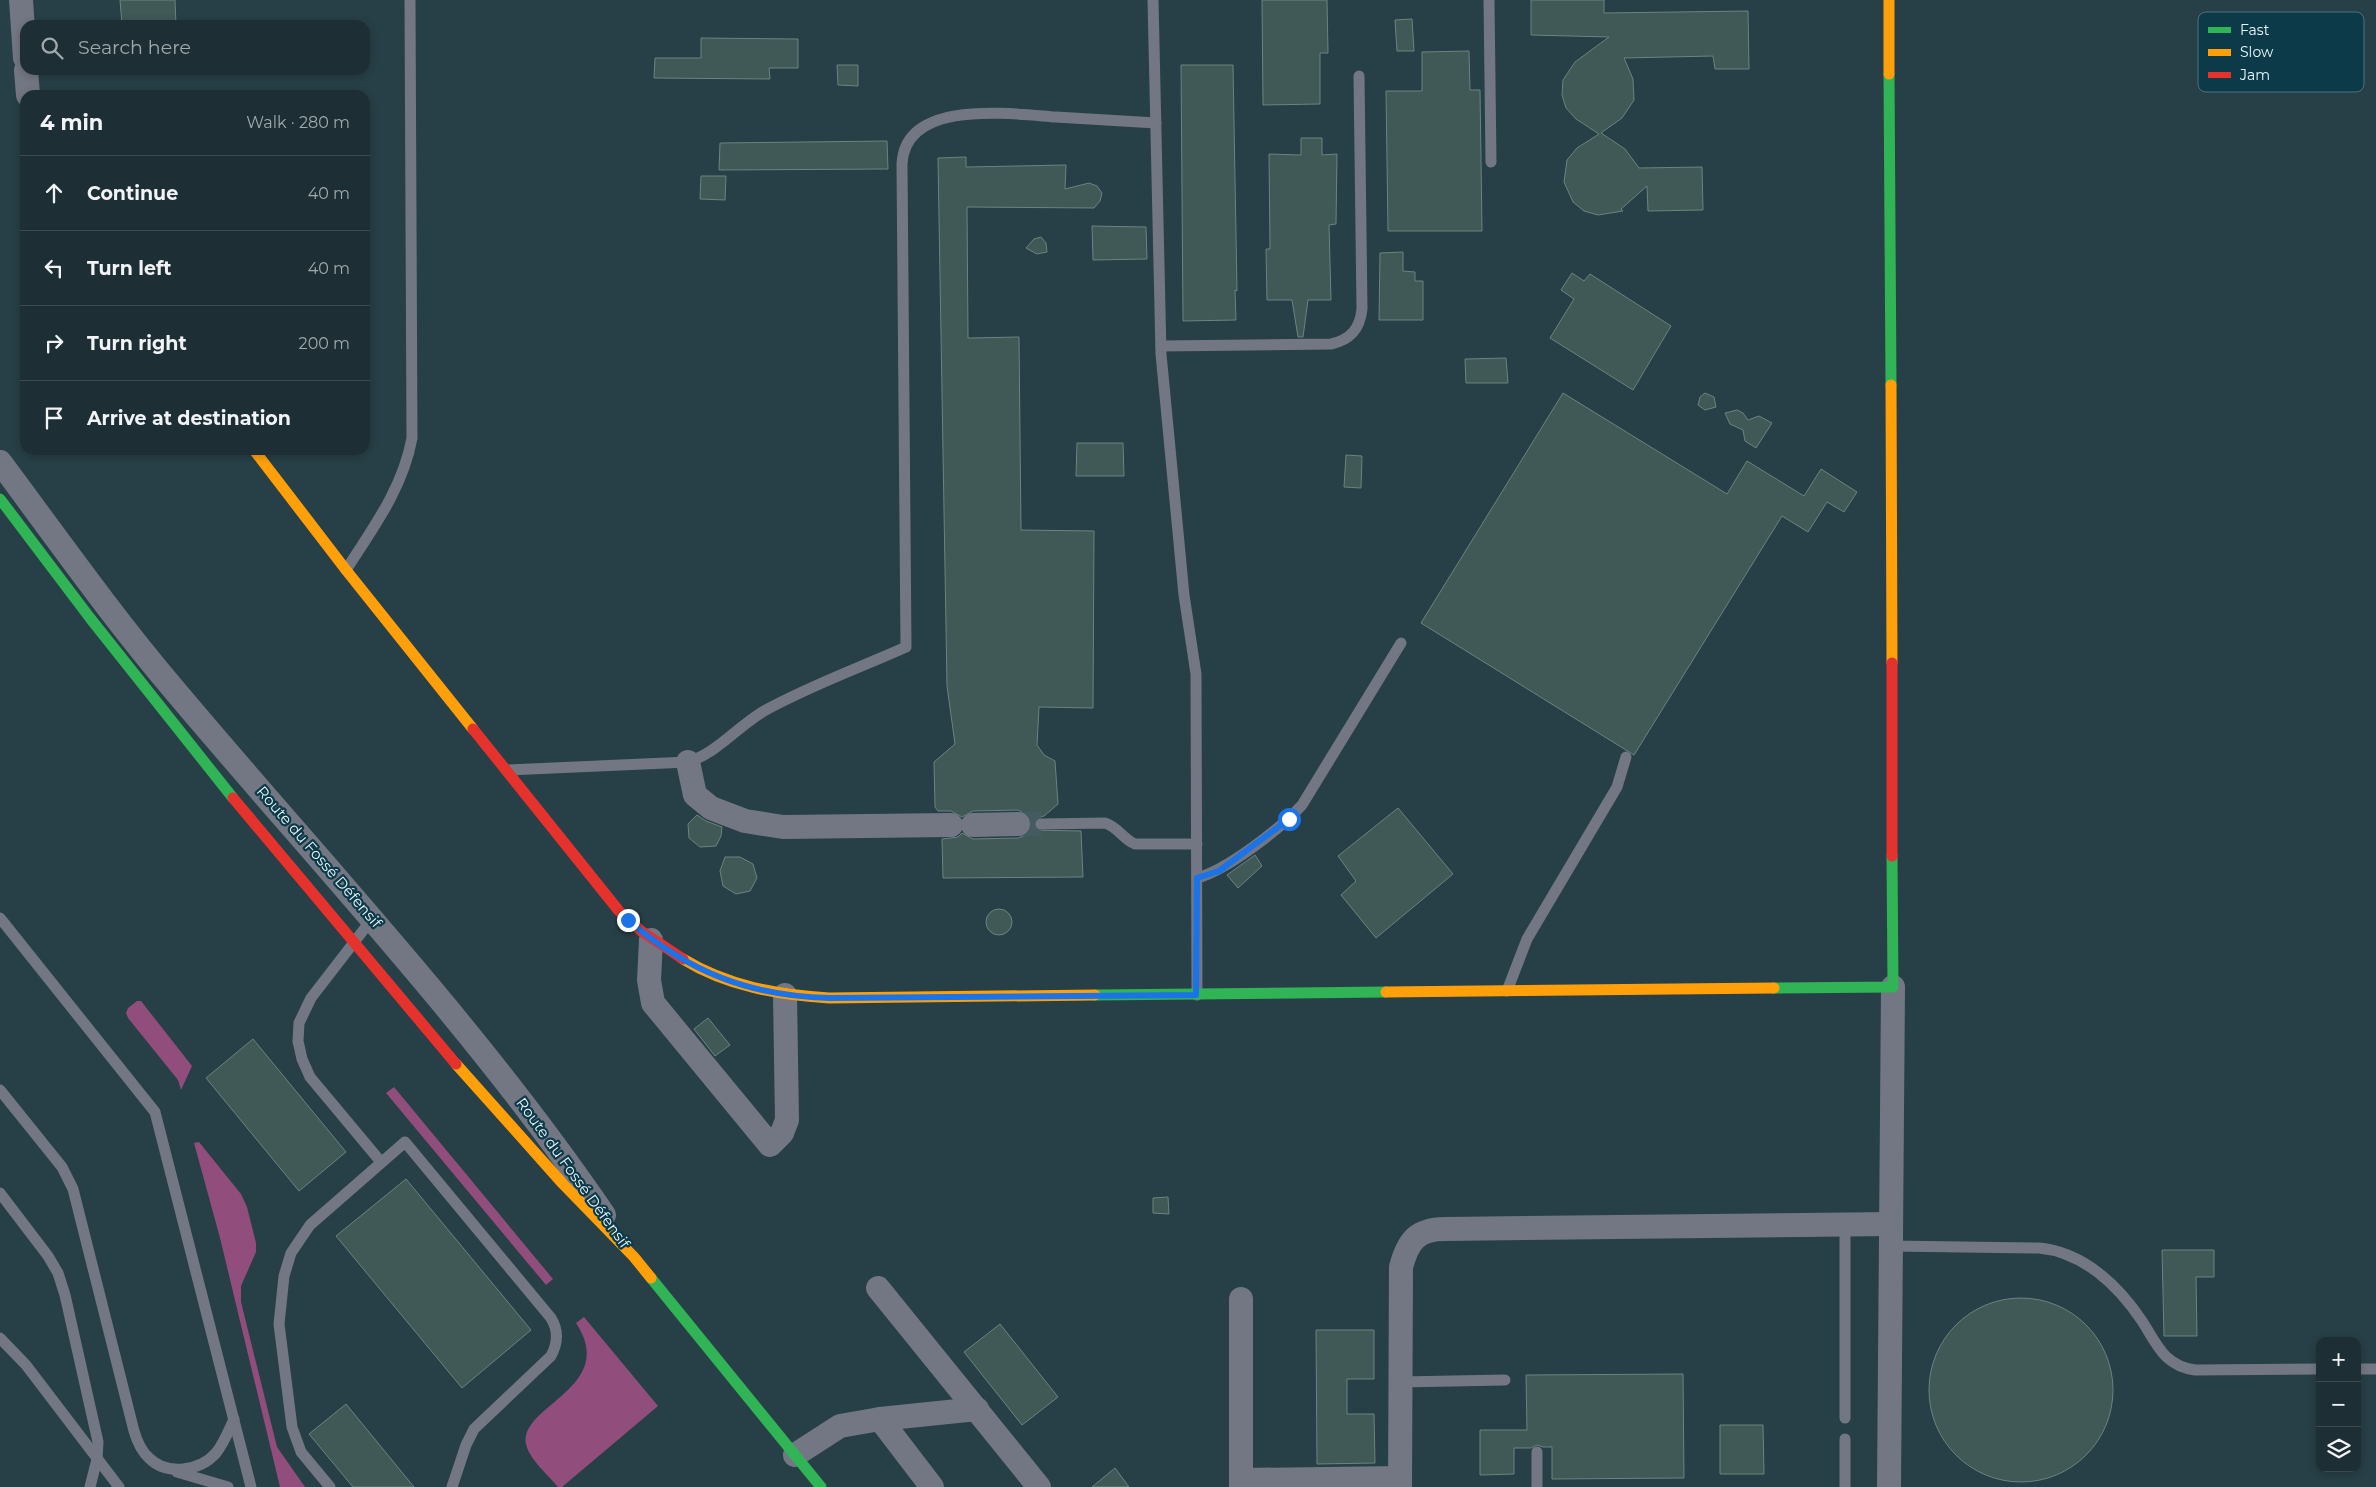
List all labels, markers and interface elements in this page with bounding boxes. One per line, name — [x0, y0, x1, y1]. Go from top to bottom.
legend — [2198, 12, 2364, 92]
search box — [20, 20, 370, 75]
text: Fast — [2240, 21, 2270, 39]
icon: search — [38, 34, 66, 62]
text: Search here — [78, 36, 191, 59]
text: Slow — [2240, 43, 2274, 61]
text: Jam — [2239, 66, 2270, 84]
text: 4 min — [40, 110, 103, 135]
text: Walk · 280 m — [246, 113, 350, 132]
icon: ahead — [40, 179, 68, 207]
text: Continue — [87, 182, 178, 205]
text: 40 m — [308, 184, 350, 203]
icon: left — [40, 254, 68, 282]
text: Turn left — [87, 257, 172, 280]
text: 40 m — [308, 259, 350, 278]
icon: right — [40, 329, 68, 357]
text: Turn right — [87, 332, 187, 355]
text: 200 m — [299, 334, 350, 353]
icon: arrive — [40, 404, 68, 432]
text: Arrive at destination — [87, 407, 291, 430]
street label: Route du Fossé Défensif — [253, 782, 387, 932]
route start — [1278, 808, 1301, 831]
route end — [617, 909, 640, 932]
street label: Route du Fossé Défensif — [512, 1094, 635, 1252]
map controls — [2316, 1337, 2361, 1472]
button: + — [2316, 1337, 2361, 1382]
button: − — [2316, 1382, 2361, 1427]
button: layers — [2316, 1427, 2361, 1472]

